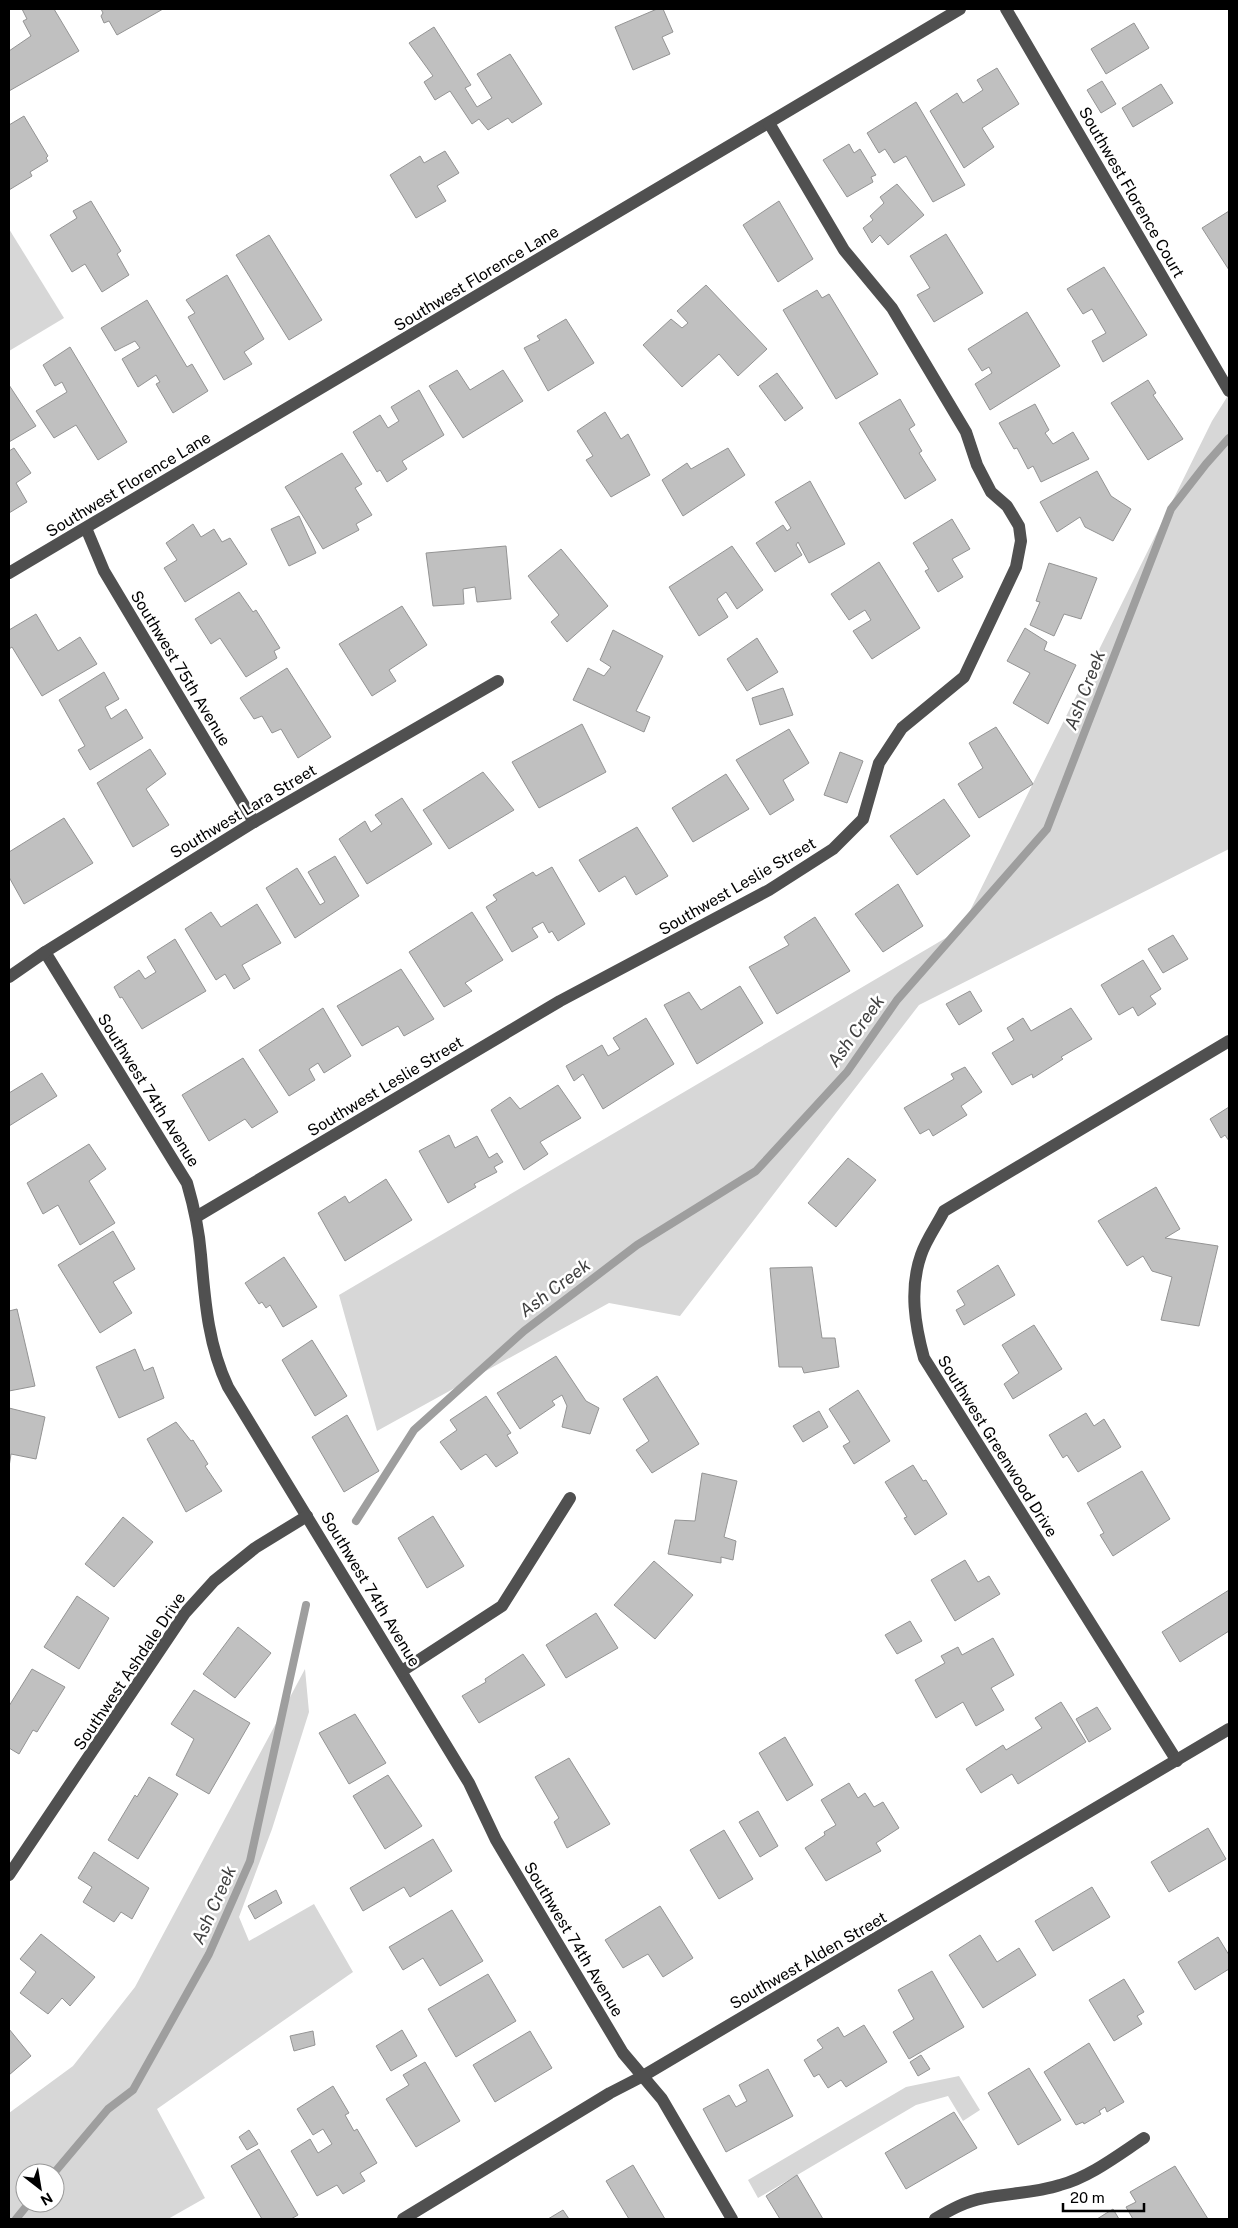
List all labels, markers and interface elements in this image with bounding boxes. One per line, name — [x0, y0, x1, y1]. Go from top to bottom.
street label: Southwest Florence Court — [1075, 103, 1188, 281]
street label: Southwest Florence Lane — [391, 222, 562, 335]
street label: Southwest Florence Lane — [43, 428, 214, 541]
street label: Southwest 75th Avenue — [127, 587, 234, 749]
water label: Ash Creek — [1060, 647, 1109, 732]
street label: Southwest Lara Street — [167, 760, 320, 863]
street label: Southwest Leslie Street — [655, 834, 819, 939]
water label: Ash Creek — [823, 991, 889, 1071]
street label: Southwest 74th Avenue — [94, 1010, 204, 1170]
street label: Southwest Leslie Street — [304, 1032, 466, 1140]
water label: Ash Creek — [515, 1254, 594, 1321]
street label: Southwest Greenwood Drive — [934, 1352, 1061, 1541]
street label: Southwest 74th Avenue — [317, 1508, 424, 1670]
street label: Southwest Ashdale Drive — [70, 1589, 189, 1754]
street label: Southwest 74th Avenue — [520, 1858, 627, 2020]
water label: Ash Creek — [187, 1862, 240, 1947]
street label: Southwest Alden Street — [726, 1908, 890, 2013]
north arrow — [15, 2163, 65, 2213]
scale bar — [1063, 2180, 1144, 2212]
text: N — [38, 2189, 56, 2209]
text: 20 m — [1070, 2189, 1105, 2206]

